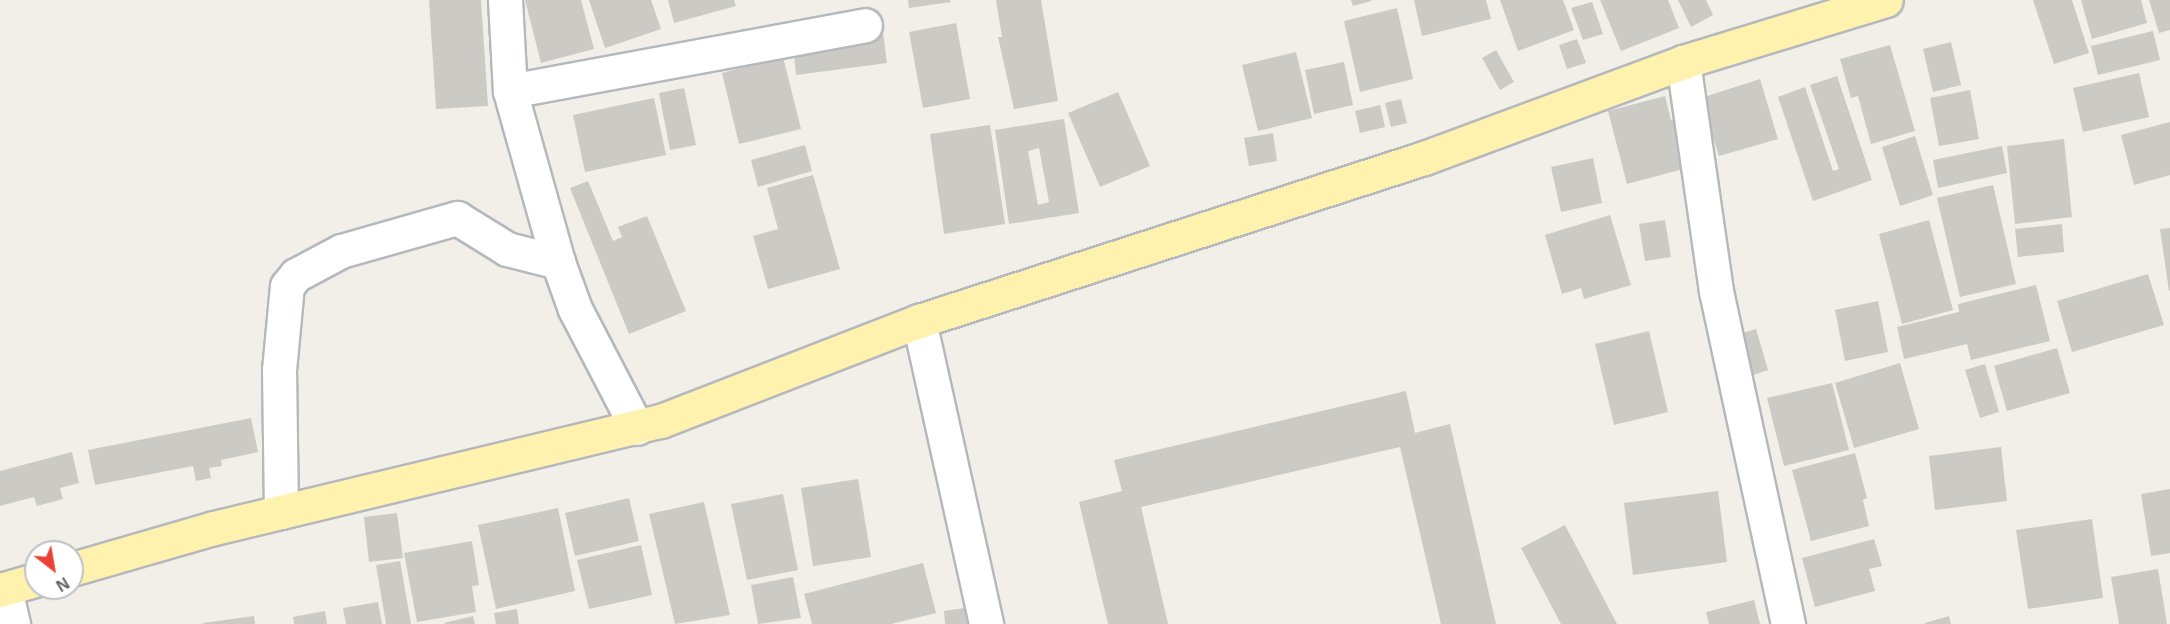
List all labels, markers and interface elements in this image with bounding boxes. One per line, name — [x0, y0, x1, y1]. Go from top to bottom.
north arrow — [24, 540, 84, 600]
text: N — [53, 574, 72, 594]

